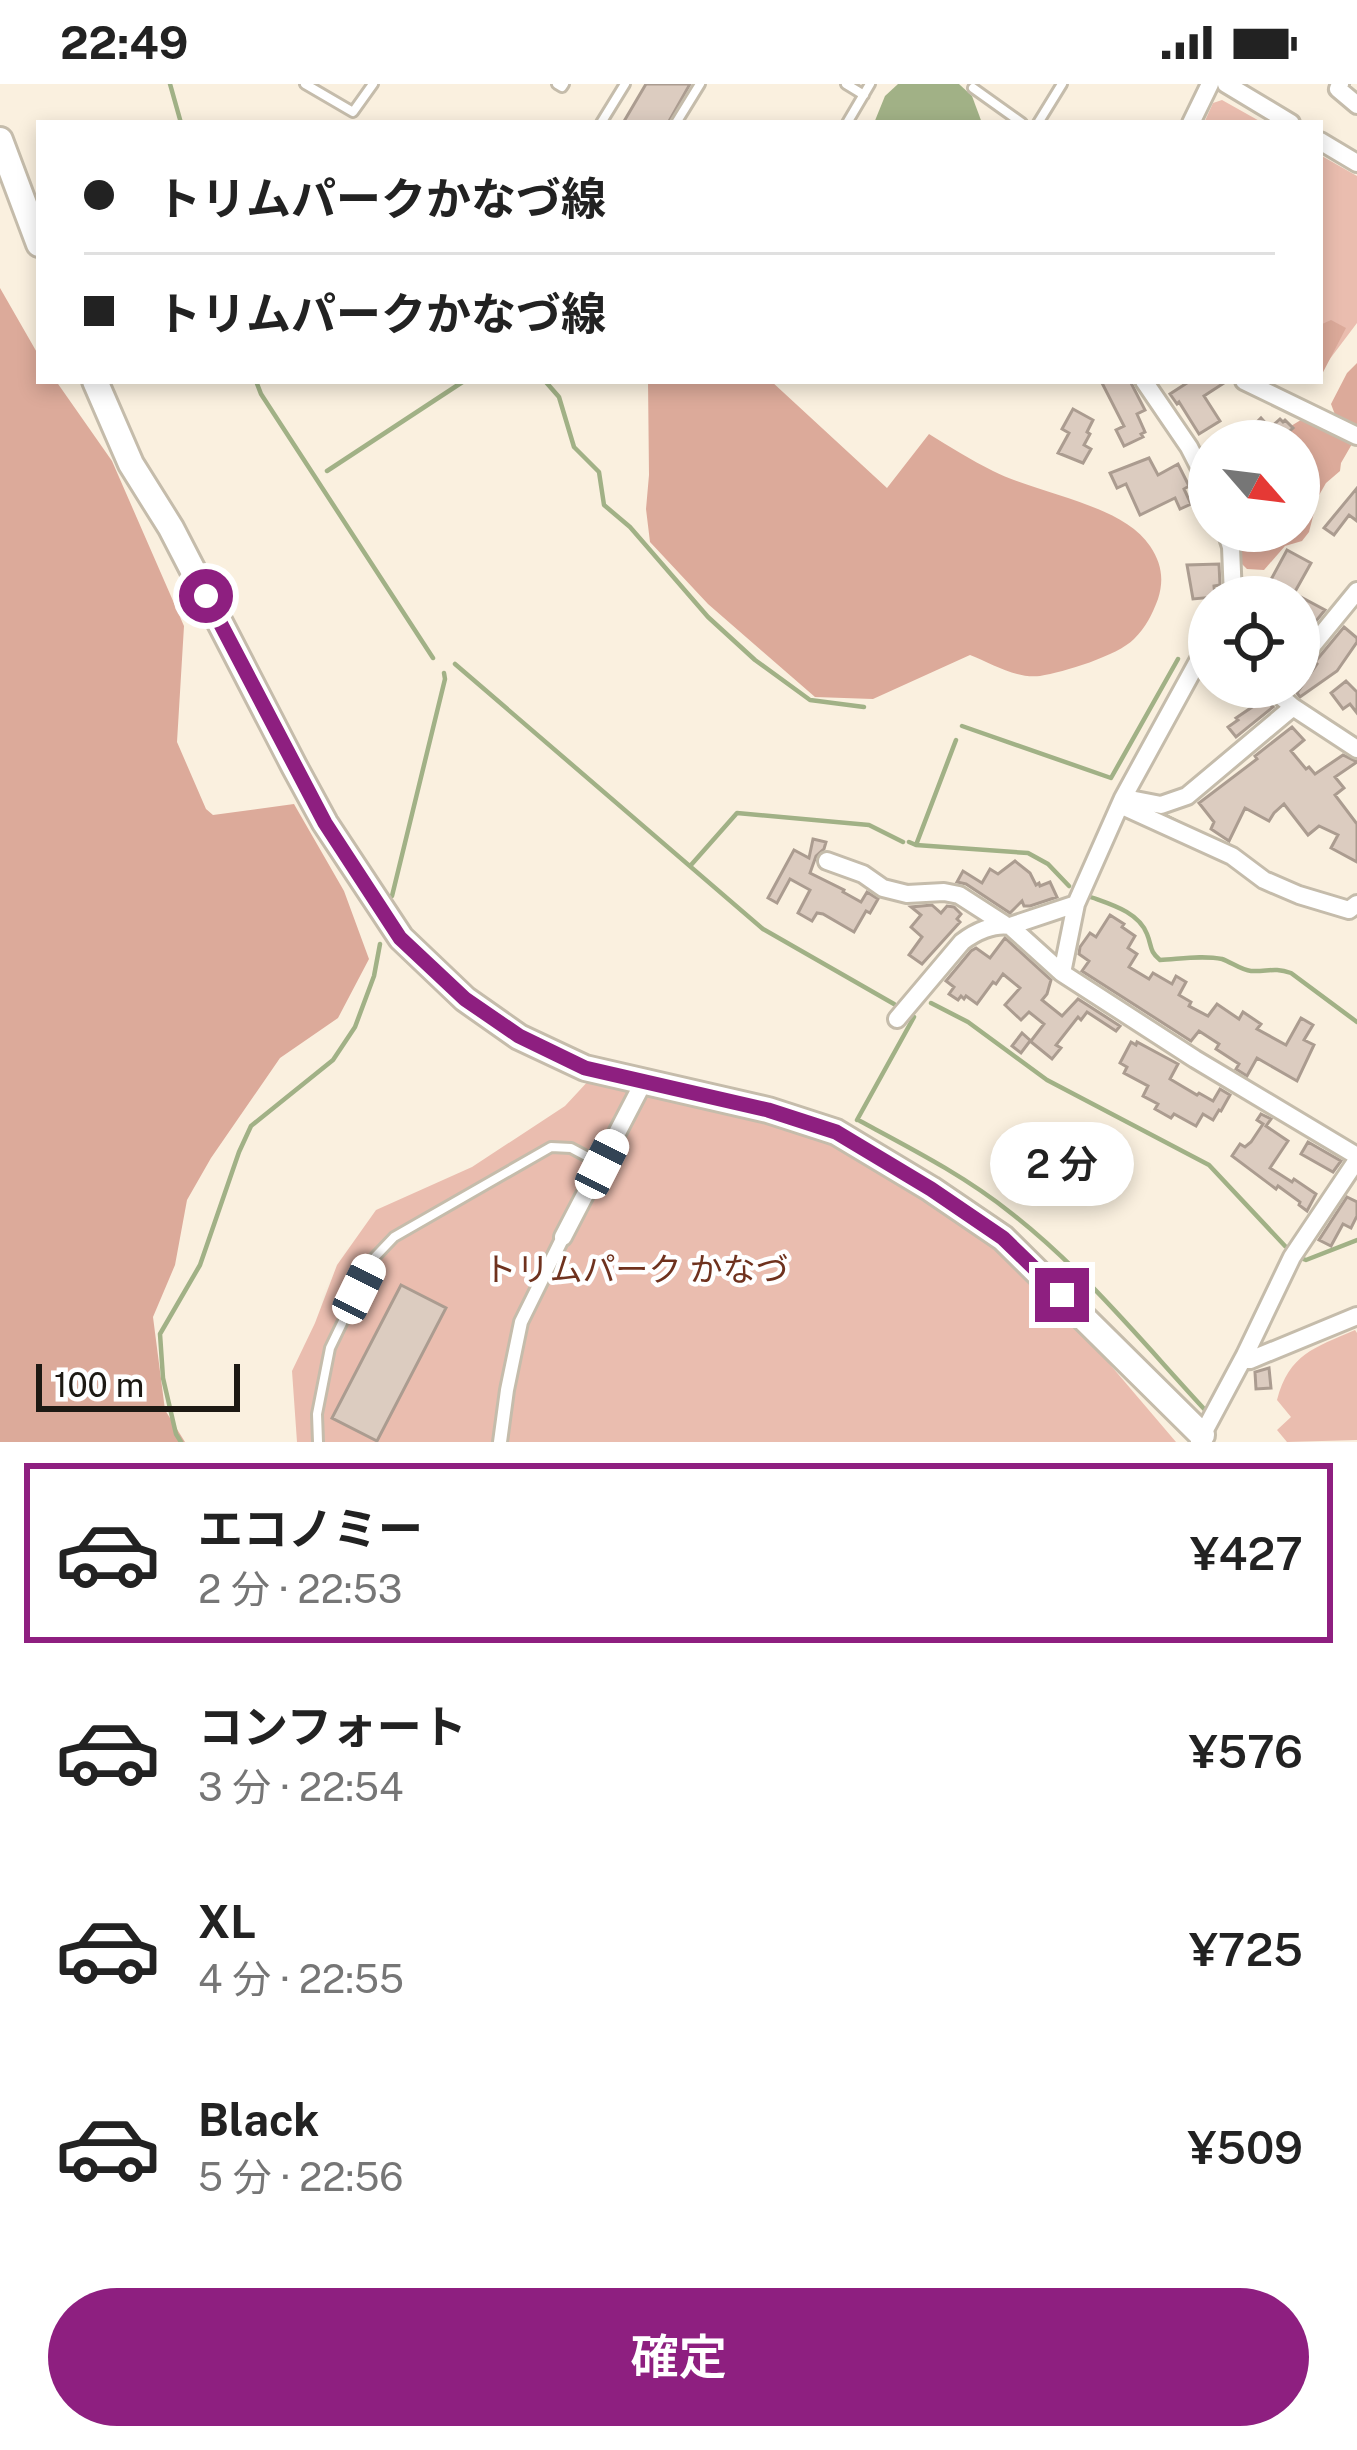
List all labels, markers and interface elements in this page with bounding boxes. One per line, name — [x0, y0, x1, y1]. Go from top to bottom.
text: 22:49 — [60, 16, 188, 69]
text: トリムパークかなづ線 — [156, 172, 606, 225]
text: トリムパークかなづ線 — [156, 287, 606, 340]
north arrow — [1188, 420, 1320, 552]
map controls — [1188, 420, 1320, 708]
route start — [179, 569, 233, 623]
button: locate — [1188, 576, 1320, 708]
callout: 2 分 — [990, 1121, 1134, 1205]
car — [570, 1124, 634, 1204]
text: 2 分 — [1026, 1141, 1098, 1187]
car — [327, 1249, 391, 1329]
park label: トリムパーク かなづ — [483, 1250, 789, 1288]
route end — [1035, 1268, 1089, 1322]
scale bar — [36, 1358, 240, 1411]
text: 100 m — [54, 1366, 144, 1404]
icon: car — [54, 1499, 162, 1607]
text: エコノミー — [198, 1502, 423, 1555]
text: ¥427 — [1190, 1527, 1303, 1580]
text: 2 分 · 22:53 — [198, 1566, 402, 1612]
icon: car — [54, 1697, 162, 1805]
text: コンフォート — [198, 1700, 467, 1753]
text: ¥576 — [1189, 1725, 1303, 1778]
text: 3 分 · 22:54 — [198, 1764, 403, 1810]
icon: car — [54, 1895, 162, 2003]
text: XL — [198, 1895, 256, 1948]
text: ¥725 — [1189, 1923, 1303, 1976]
text: 4 分 · 22:55 — [198, 1956, 404, 2002]
icon: car — [54, 2093, 162, 2201]
text: Black — [198, 2093, 319, 2146]
text: ¥509 — [1188, 2121, 1303, 2174]
text: 5 分 · 22:56 — [198, 2154, 404, 2200]
button: 確定 — [48, 2288, 1309, 2426]

